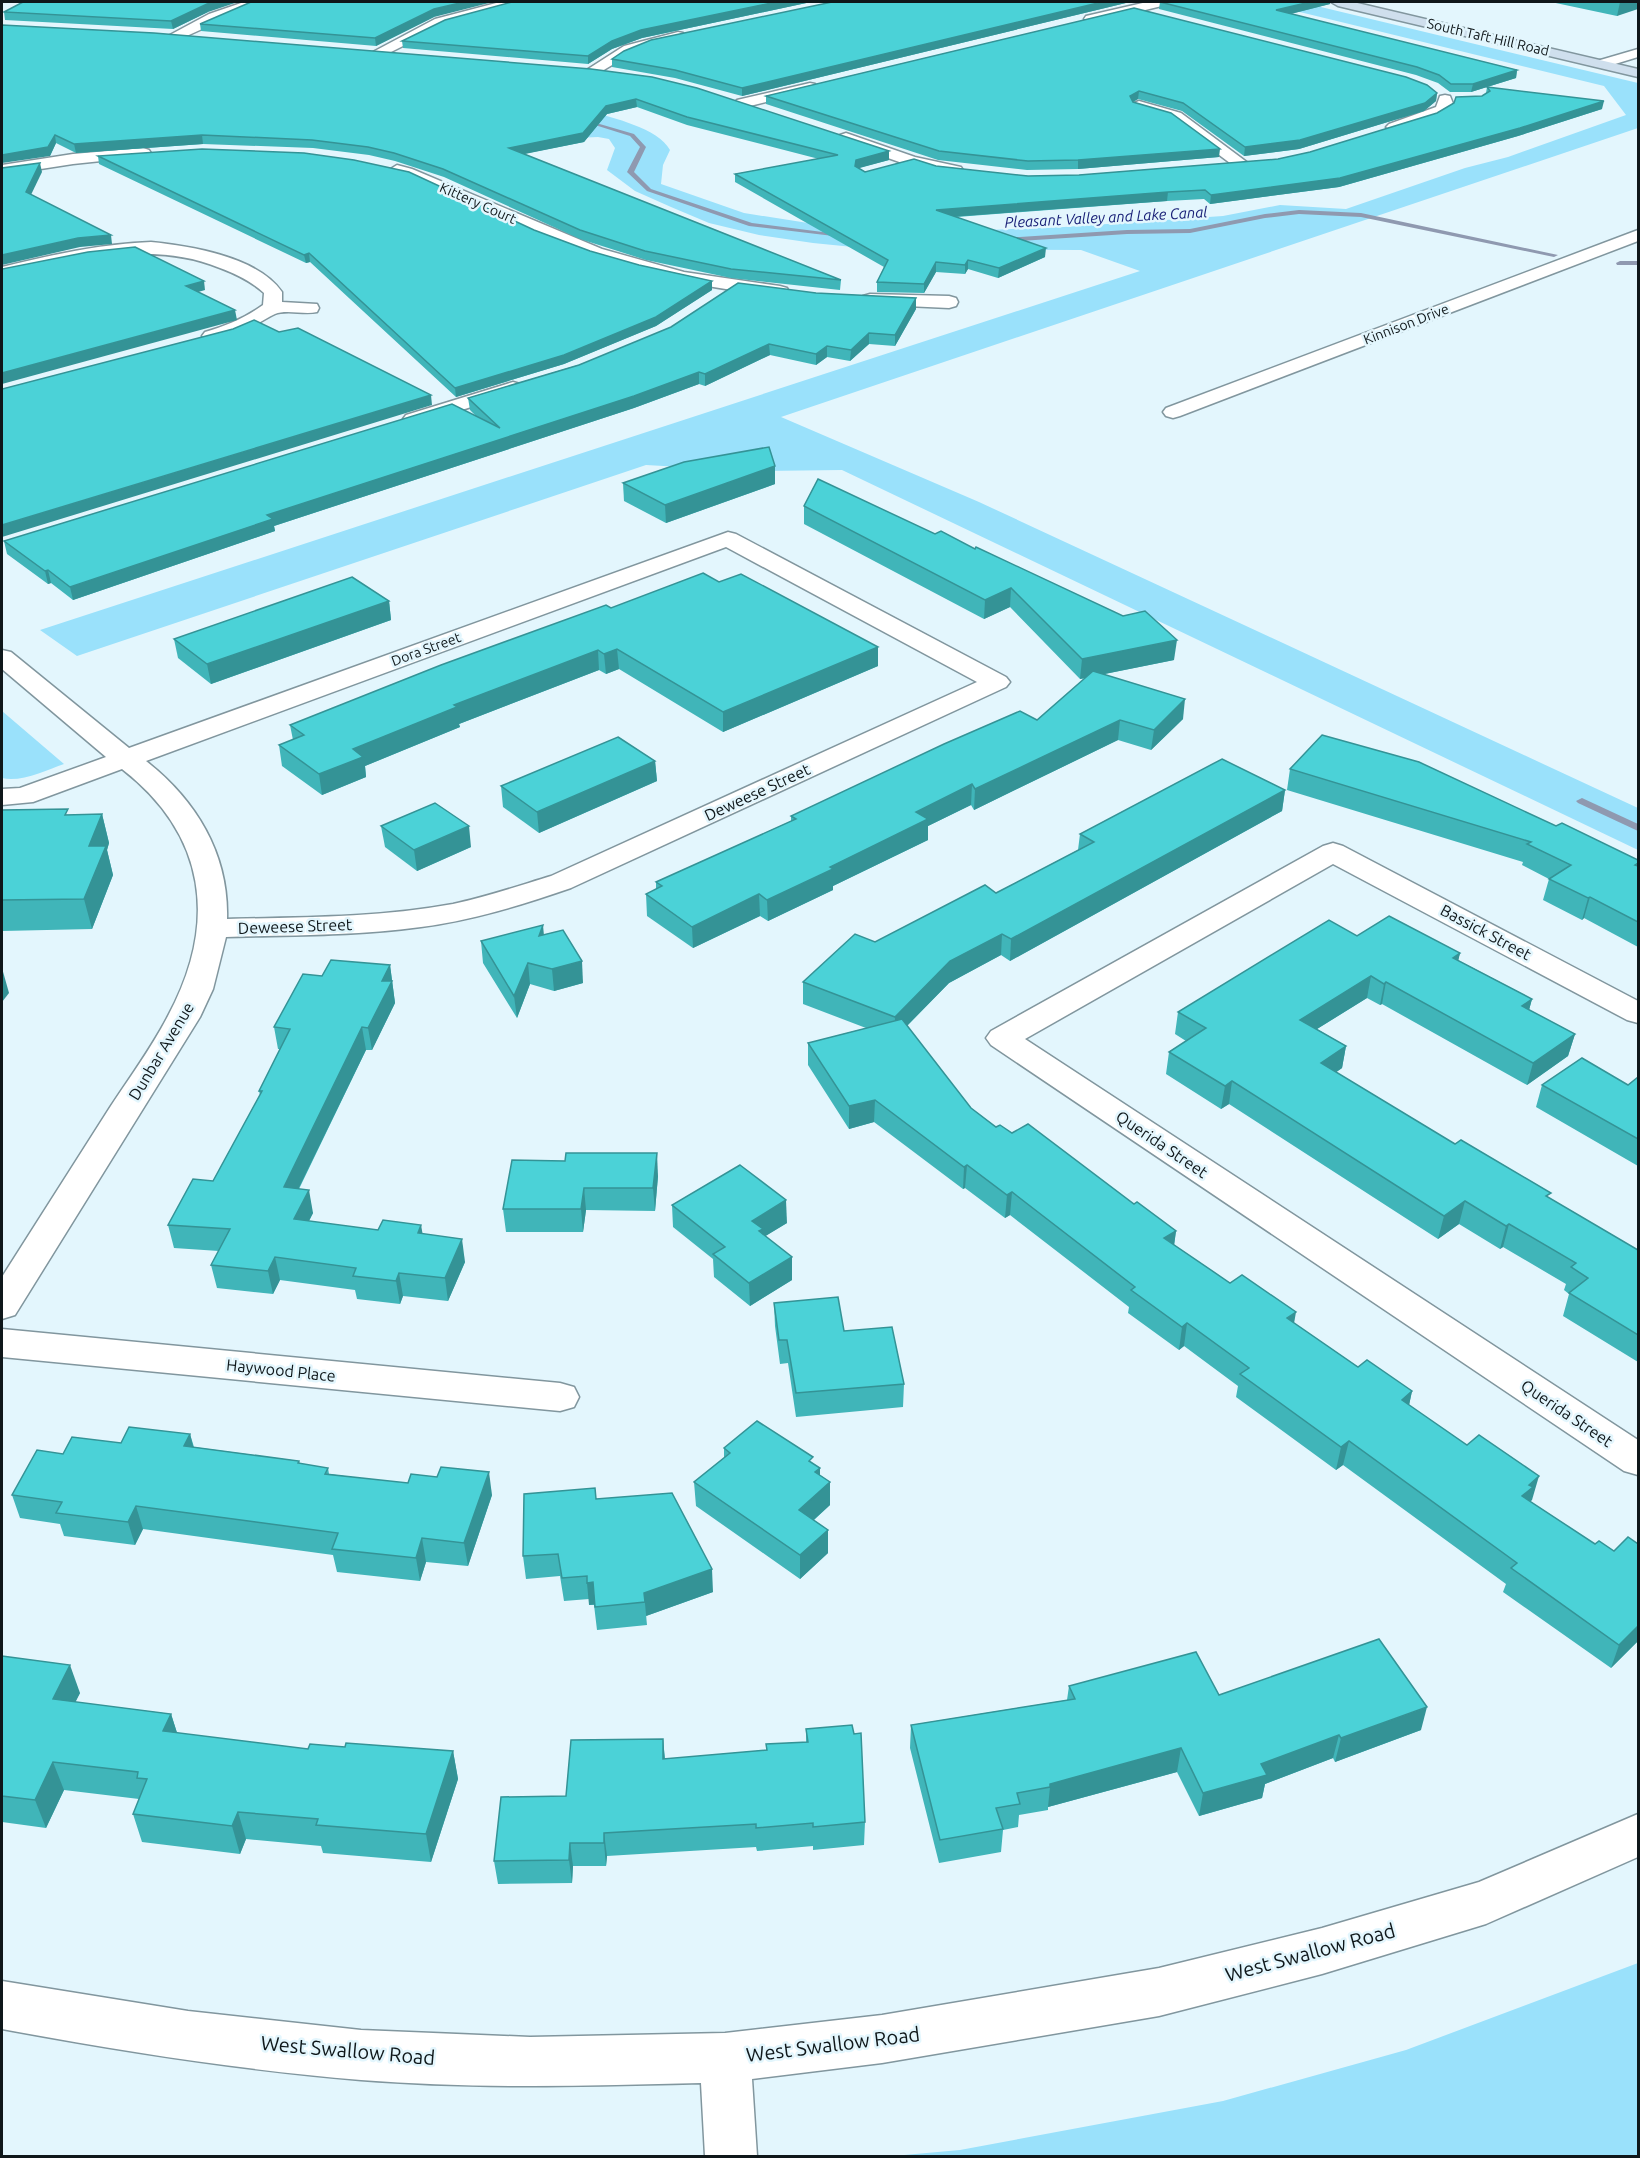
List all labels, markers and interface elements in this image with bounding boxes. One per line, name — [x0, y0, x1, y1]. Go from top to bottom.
street label: South Taft Hill Road — [1425, 15, 1551, 59]
street label: Kittery Court — [437, 179, 519, 227]
water label: Pleasant Valley and Lake Canal — [1004, 203, 1209, 231]
street label: Kinnison Drive — [1361, 300, 1451, 348]
street label: Dora Street — [389, 629, 463, 669]
street label: Deweese Street — [701, 759, 813, 824]
street label: Bassick Street — [1438, 901, 1535, 964]
street label: Deweese Street — [238, 915, 353, 937]
street label: Dunbar Avenue — [125, 999, 197, 1103]
street label: Querida Street — [1113, 1107, 1212, 1182]
street label: Haywood Place — [226, 1355, 336, 1385]
street label: Querida Street — [1518, 1376, 1617, 1451]
street label: West Swallow Road — [1223, 1918, 1397, 1986]
street label: West Swallow Road — [745, 2022, 921, 2066]
street label: West Swallow Road — [260, 2031, 436, 2069]

